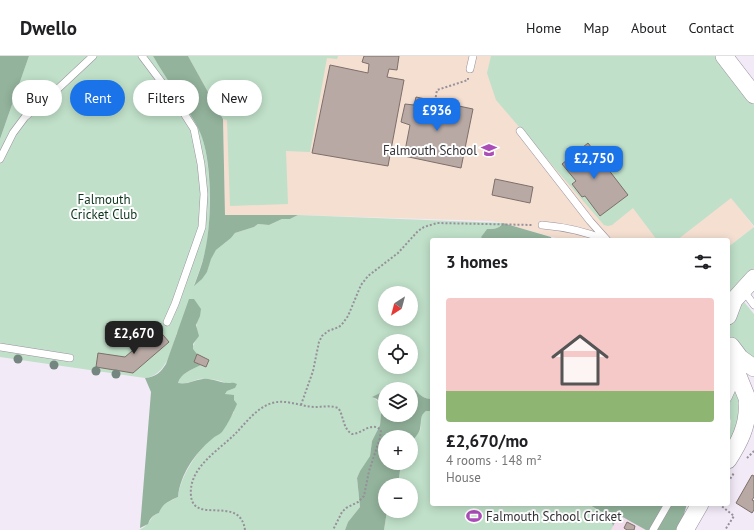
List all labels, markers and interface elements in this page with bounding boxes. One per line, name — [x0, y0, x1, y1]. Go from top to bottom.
text: Dwello — [20, 16, 77, 40]
text: Home — [526, 19, 561, 37]
text: Map — [583, 19, 609, 37]
text: About — [631, 19, 667, 37]
text: Contact — [689, 19, 734, 37]
chip: Buy — [12, 80, 62, 116]
chip: Rent — [70, 80, 125, 116]
chip: Filters — [133, 80, 199, 116]
chip: New — [207, 80, 262, 116]
pin: £936 — [413, 98, 461, 132]
text: £936 — [422, 102, 452, 119]
school or university icon: Falmouth School — [480, 141, 498, 159]
place label: Falmouth School — [383, 142, 477, 159]
pin: £2,750 — [561, 146, 627, 180]
text: £2,750 — [574, 150, 614, 167]
park label: Falmouth Cricket Club — [71, 191, 137, 223]
text: 3 homes — [446, 251, 508, 273]
icon: filters — [692, 251, 714, 273]
north arrow — [378, 286, 418, 326]
map controls — [378, 286, 418, 518]
pin: £2,670 — [101, 321, 167, 355]
icon: home — [544, 324, 616, 396]
text: £2,670 — [114, 325, 154, 342]
button: locate — [378, 334, 418, 374]
button: layers — [378, 382, 418, 422]
button: + — [378, 430, 418, 470]
text: £2,670/mo — [446, 430, 528, 452]
text: 4 rooms · 148 m² — [446, 452, 542, 469]
text: House — [446, 469, 481, 486]
button: − — [378, 478, 418, 518]
sports icon: Falmouth School Cricket — [465, 507, 483, 525]
place label: Falmouth School Cricket — [486, 508, 622, 525]

